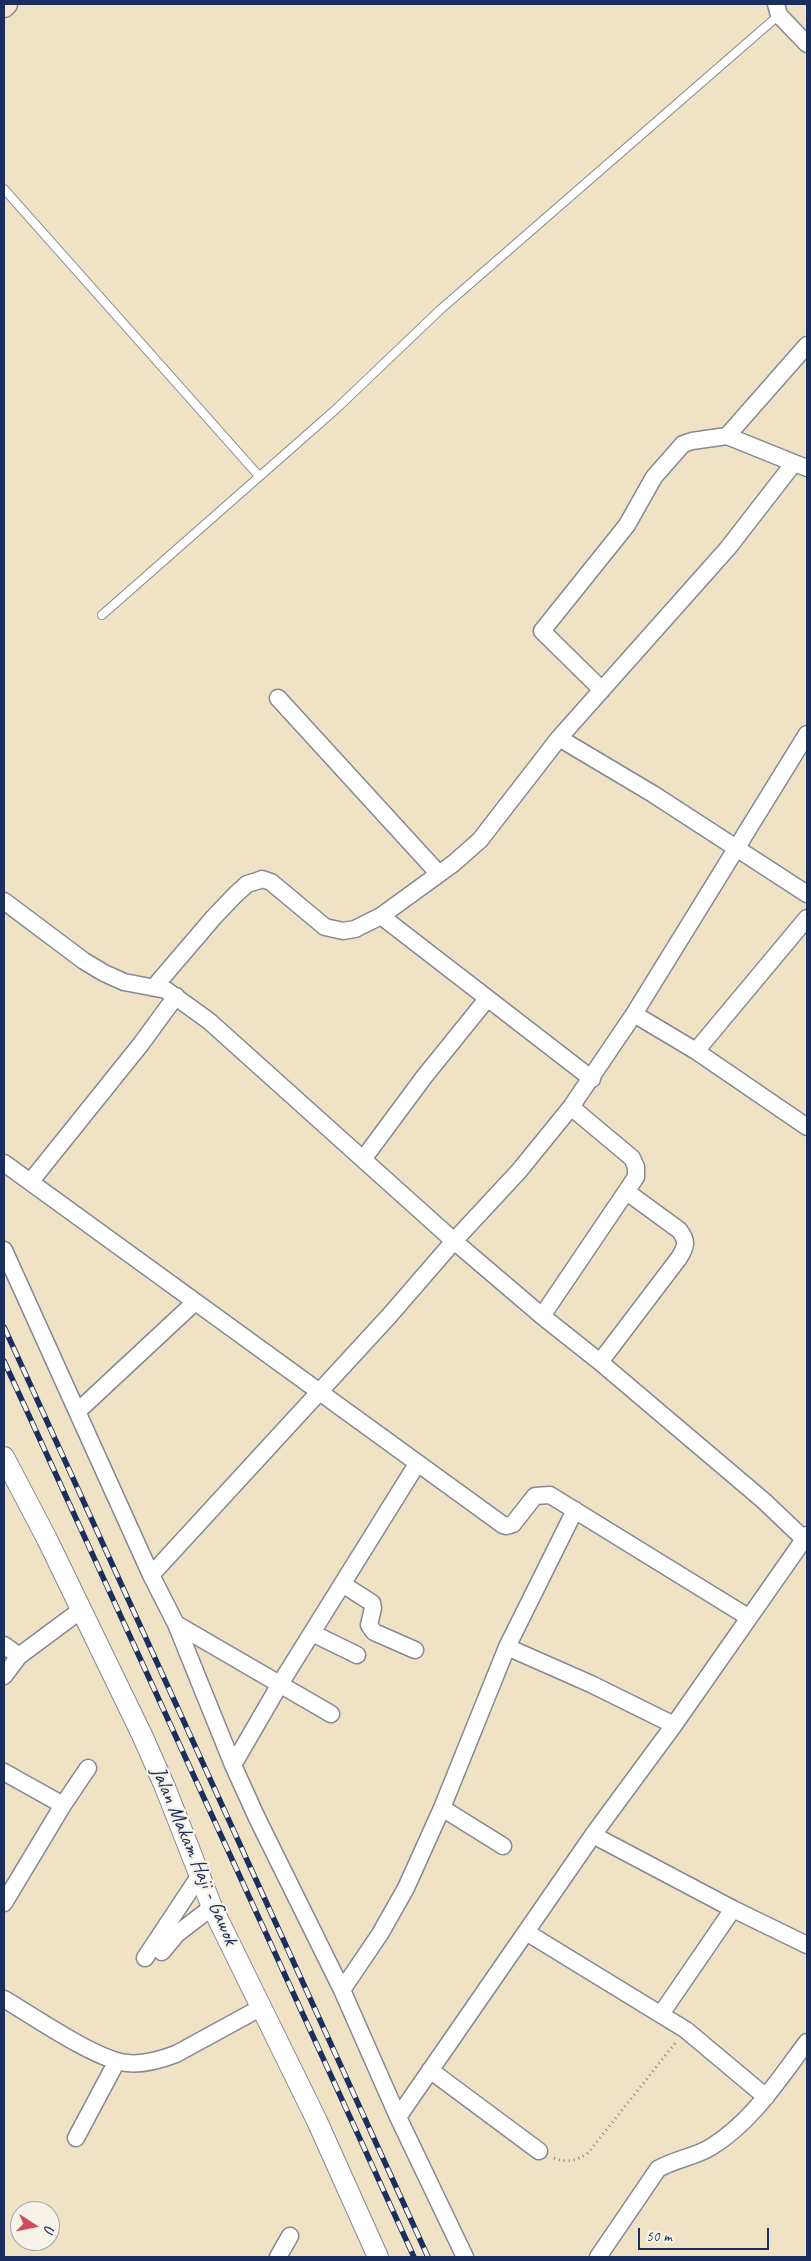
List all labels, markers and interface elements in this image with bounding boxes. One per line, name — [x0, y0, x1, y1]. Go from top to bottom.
street label: Jalan Makam Haji - Gawok — [145, 1763, 243, 1949]
north arrow — [10, 2201, 60, 2251]
scale bar — [641, 2218, 772, 2250]
text: U — [40, 2224, 58, 2234]
text: 50 m — [646, 2227, 672, 2246]

